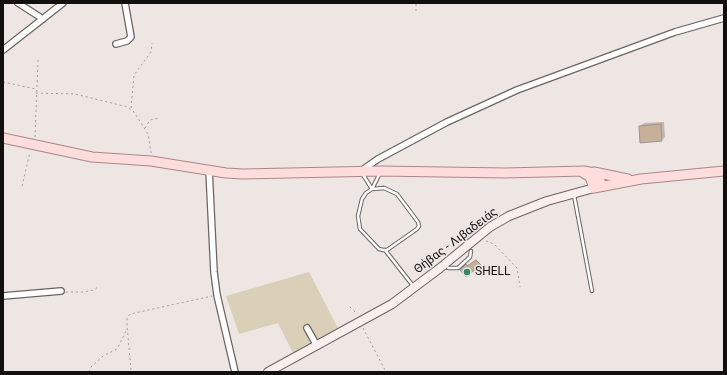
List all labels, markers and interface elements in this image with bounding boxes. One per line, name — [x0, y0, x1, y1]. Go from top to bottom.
street label: Θήβας - Λιβαδειάς — [412, 205, 500, 277]
place label: SHELL — [475, 265, 510, 279]
marker: SHELL — [462, 267, 472, 277]

